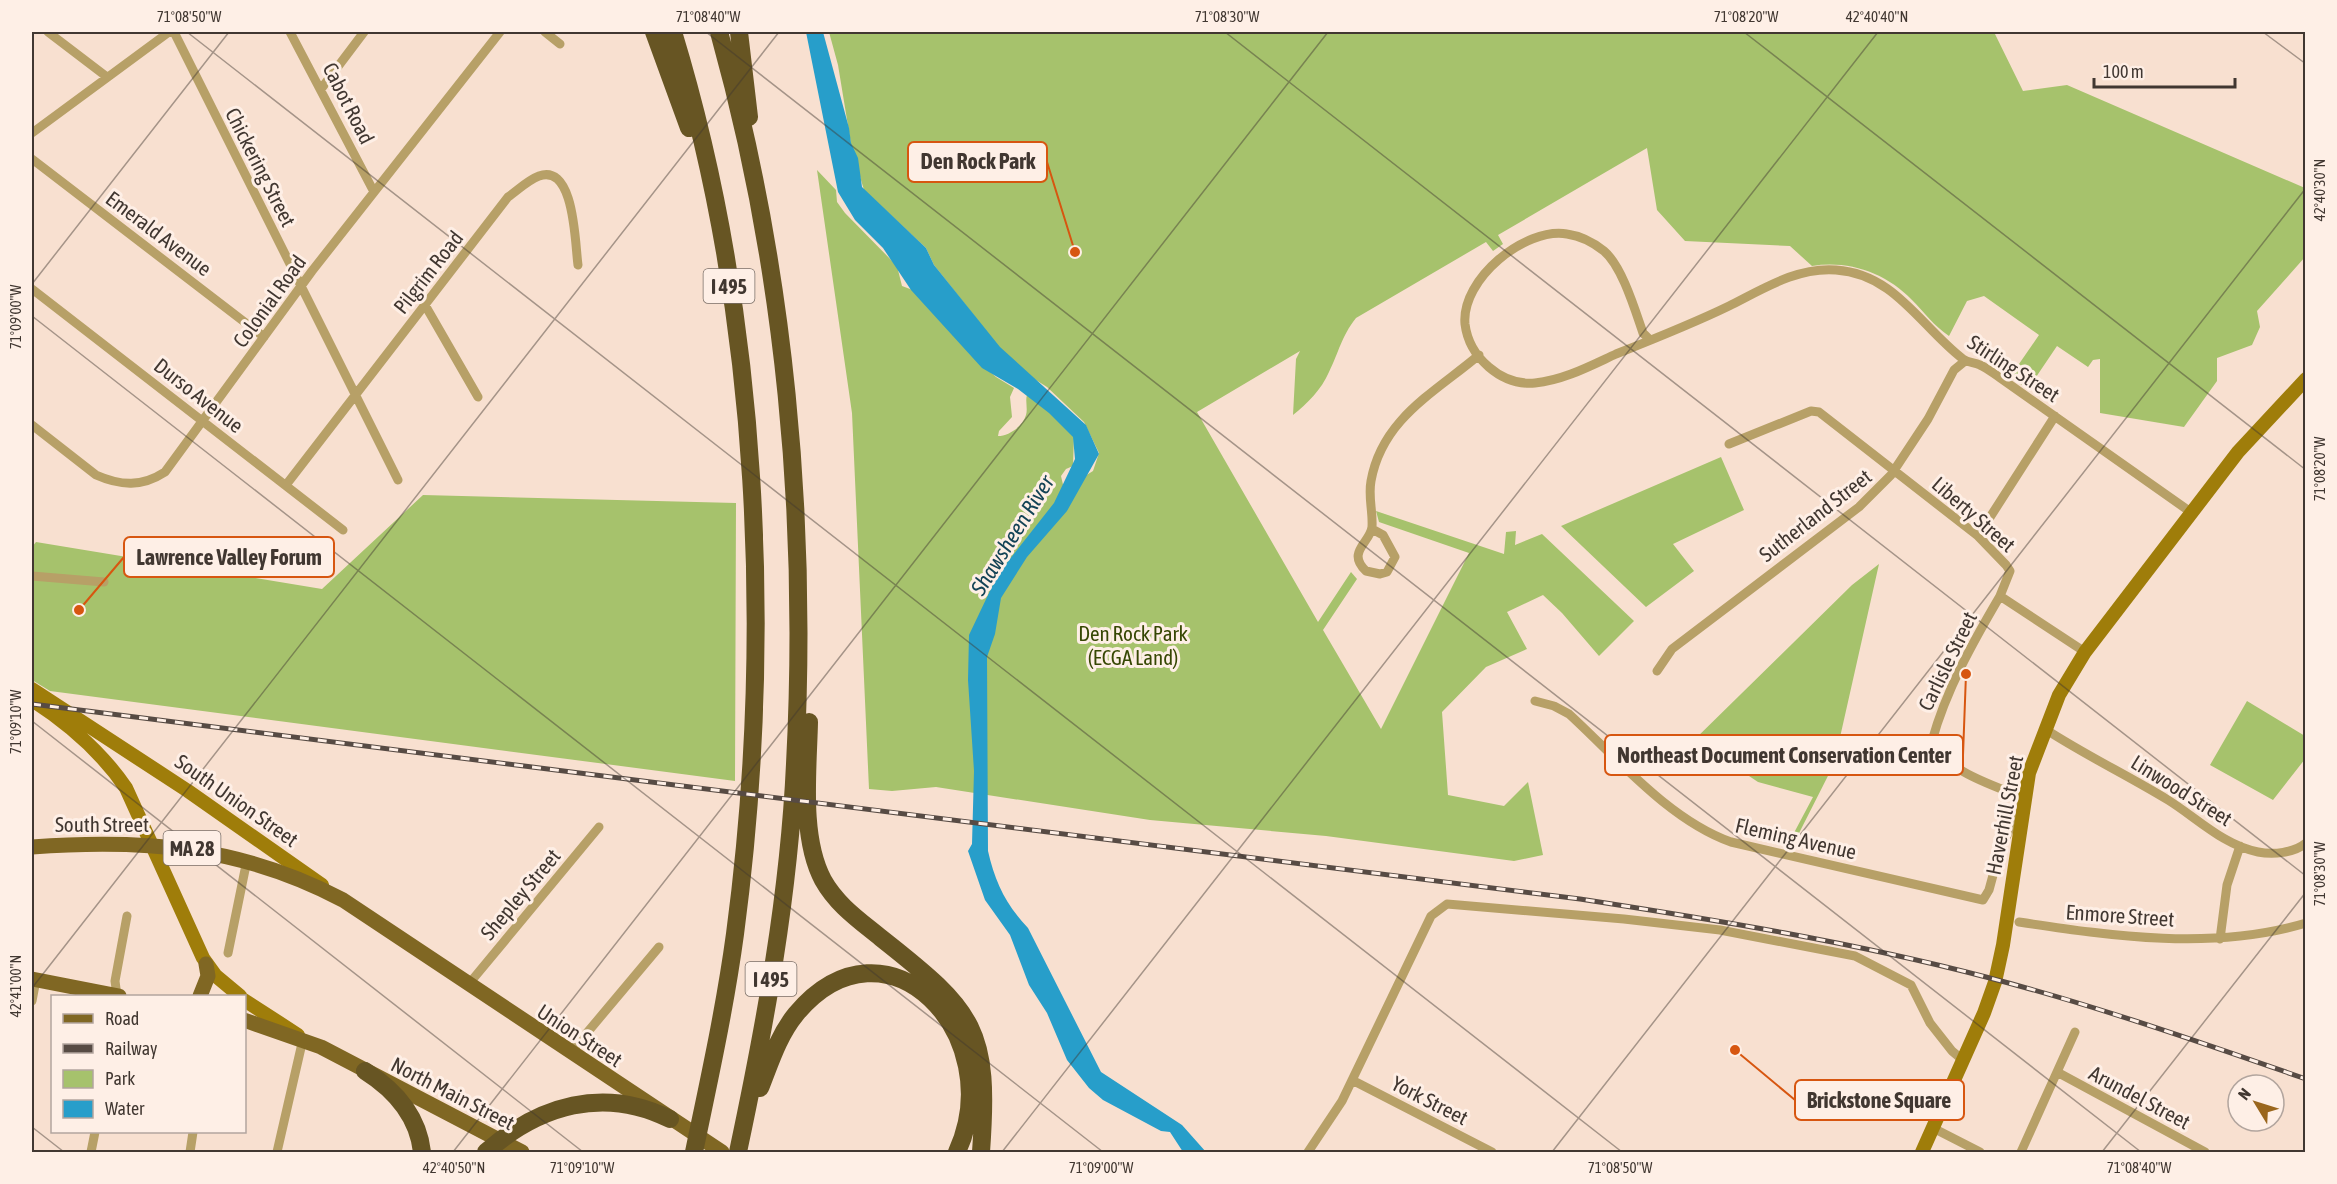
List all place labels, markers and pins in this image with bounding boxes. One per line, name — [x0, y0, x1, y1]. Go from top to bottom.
callout: Den Rock Park — [908, 142, 1047, 182]
callout: Lawrence Valley Forum — [124, 537, 334, 577]
callout: Northeast Document Conservation Center — [1605, 735, 1963, 775]
callout: Brickstone Square — [1795, 1080, 1964, 1120]

